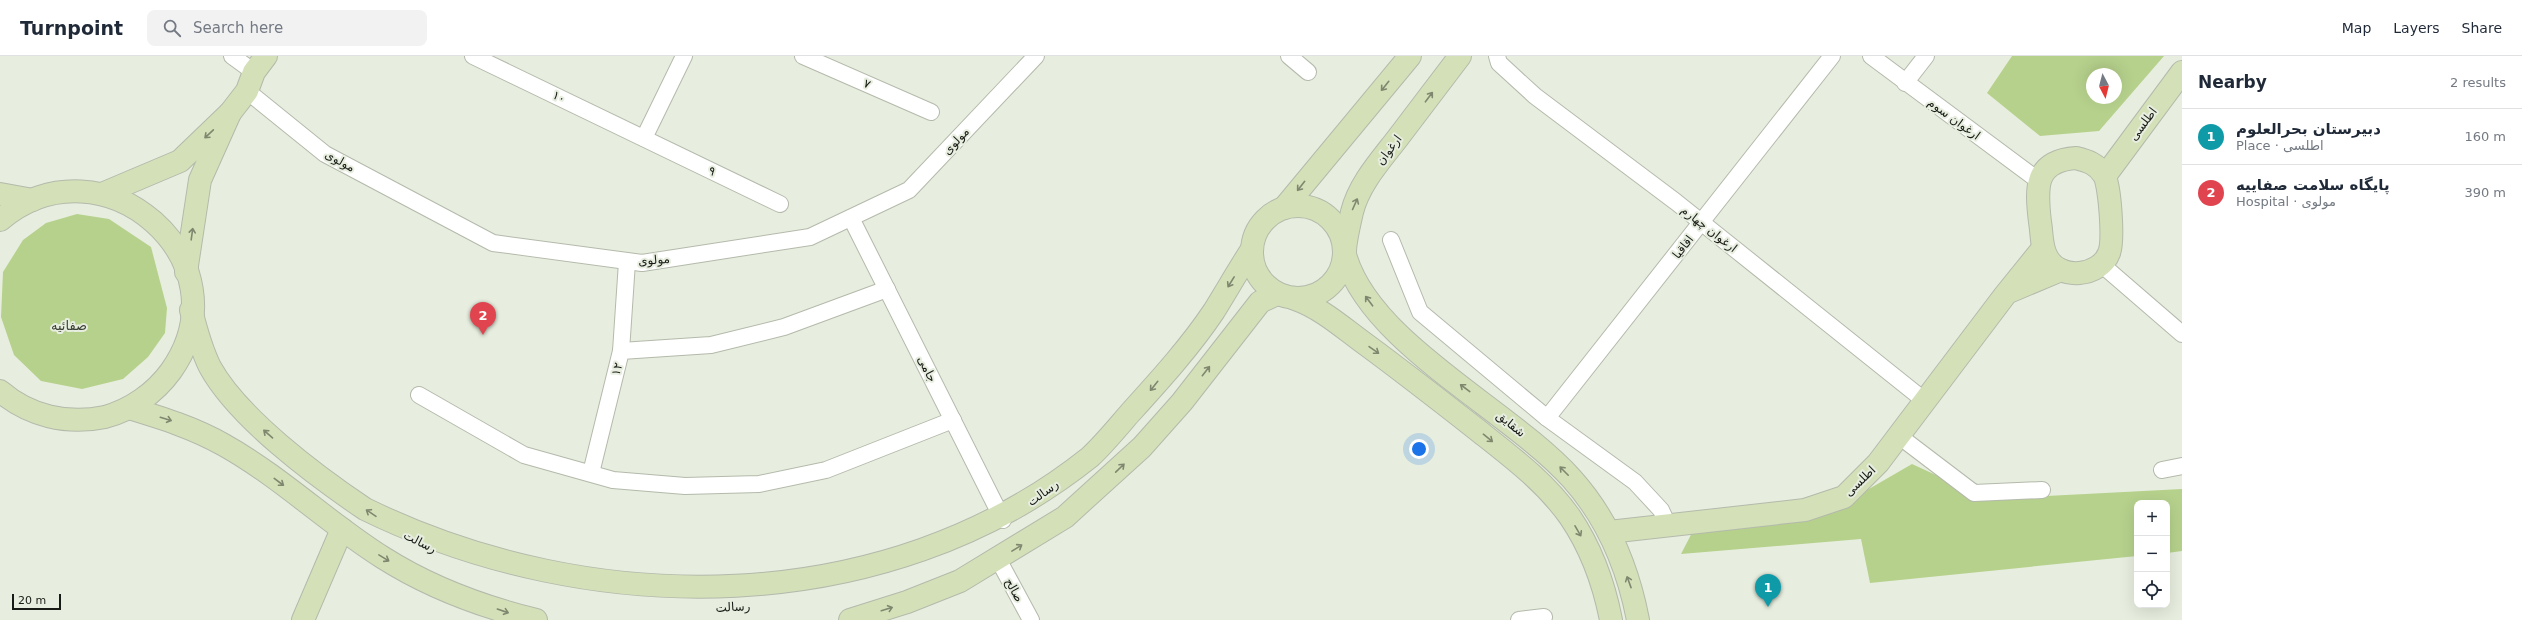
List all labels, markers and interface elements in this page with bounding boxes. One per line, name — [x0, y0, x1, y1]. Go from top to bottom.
search box — [147, 10, 427, 46]
text: Turnpoint — [20, 17, 123, 39]
icon: search — [161, 17, 183, 39]
text: Search here — [193, 19, 283, 37]
text: Map — [2342, 20, 2371, 36]
text: Layers — [2393, 20, 2440, 36]
text: Share — [2462, 20, 2502, 36]
north arrow — [2086, 68, 2122, 104]
text: Nearby — [2198, 72, 2267, 92]
text: 2 results — [2450, 75, 2506, 90]
street label: ۷ — [861, 76, 873, 92]
one-way arrow — [1380, 81, 1389, 92]
street label: ۱۰ — [550, 88, 568, 106]
one-way arrow — [1424, 92, 1433, 103]
street label: ارغوان سوم — [1925, 95, 1983, 143]
street label: اطلسی — [2126, 105, 2160, 143]
text: دبیرستان بحرالعلوم — [2236, 120, 2381, 138]
street label: مولوی — [940, 125, 973, 158]
one-way arrow — [204, 129, 214, 138]
text: 1 — [2206, 129, 2216, 144]
text: 160 m — [2464, 129, 2506, 144]
street label: ارغوان — [1373, 132, 1406, 168]
text: Place · اطلسی — [2236, 138, 2324, 153]
street label: مولوی — [322, 147, 357, 176]
street label: ۹ — [706, 163, 718, 179]
text: پایگاه سلامت صفاییه — [2236, 176, 2390, 194]
one-way arrow — [1297, 180, 1305, 191]
text: 2 — [2206, 185, 2216, 200]
text: 390 m — [2464, 185, 2506, 200]
text: Hospital · مولوی — [2236, 194, 2336, 209]
one-way arrow — [1352, 198, 1359, 210]
street label: ارغوان چهارم — [1678, 203, 1740, 256]
one-way arrow — [188, 228, 196, 241]
street label: اقاقیا — [1670, 233, 1696, 261]
street label: مولوی — [638, 252, 671, 269]
one-way arrow — [1227, 276, 1235, 288]
one-way arrow — [1365, 295, 1373, 306]
pin: 2 — [470, 302, 496, 335]
district label: صفائیه — [51, 318, 87, 333]
one-way arrow — [1368, 346, 1379, 354]
street label: جامی — [915, 354, 939, 384]
street label: ۱۲ — [609, 361, 625, 377]
one-way arrow — [1201, 366, 1210, 377]
one-way arrow — [1150, 381, 1159, 391]
one-way arrow — [1459, 383, 1470, 392]
street label: شقایق — [1493, 408, 1528, 441]
one-way arrow — [159, 416, 172, 423]
one-way arrow — [262, 429, 273, 438]
one-way arrow — [1482, 434, 1493, 443]
your location — [1409, 439, 1429, 459]
street label: اطلسی — [1842, 463, 1878, 499]
one-way arrow — [1115, 464, 1125, 473]
one-way arrow — [1559, 466, 1569, 476]
street label: رسالت — [1025, 477, 1062, 510]
one-way arrow — [273, 478, 284, 487]
map controls — [2134, 500, 2170, 608]
button: + — [2134, 500, 2170, 536]
one-way arrow — [365, 509, 376, 517]
one-way arrow — [1574, 525, 1582, 537]
street label: رسالت — [401, 528, 439, 557]
button: − — [2134, 536, 2170, 572]
one-way arrow — [1011, 543, 1023, 551]
one-way arrow — [378, 554, 389, 562]
button: locate — [2134, 572, 2170, 608]
pin: 1 — [1755, 574, 1781, 607]
street label: صالح — [1002, 576, 1026, 604]
one-way arrow — [1625, 576, 1632, 589]
scale bar — [12, 592, 61, 611]
text: 20 m — [18, 594, 46, 607]
street label: رسالت — [715, 599, 751, 616]
one-way arrow — [881, 604, 893, 612]
one-way arrow — [496, 607, 508, 615]

